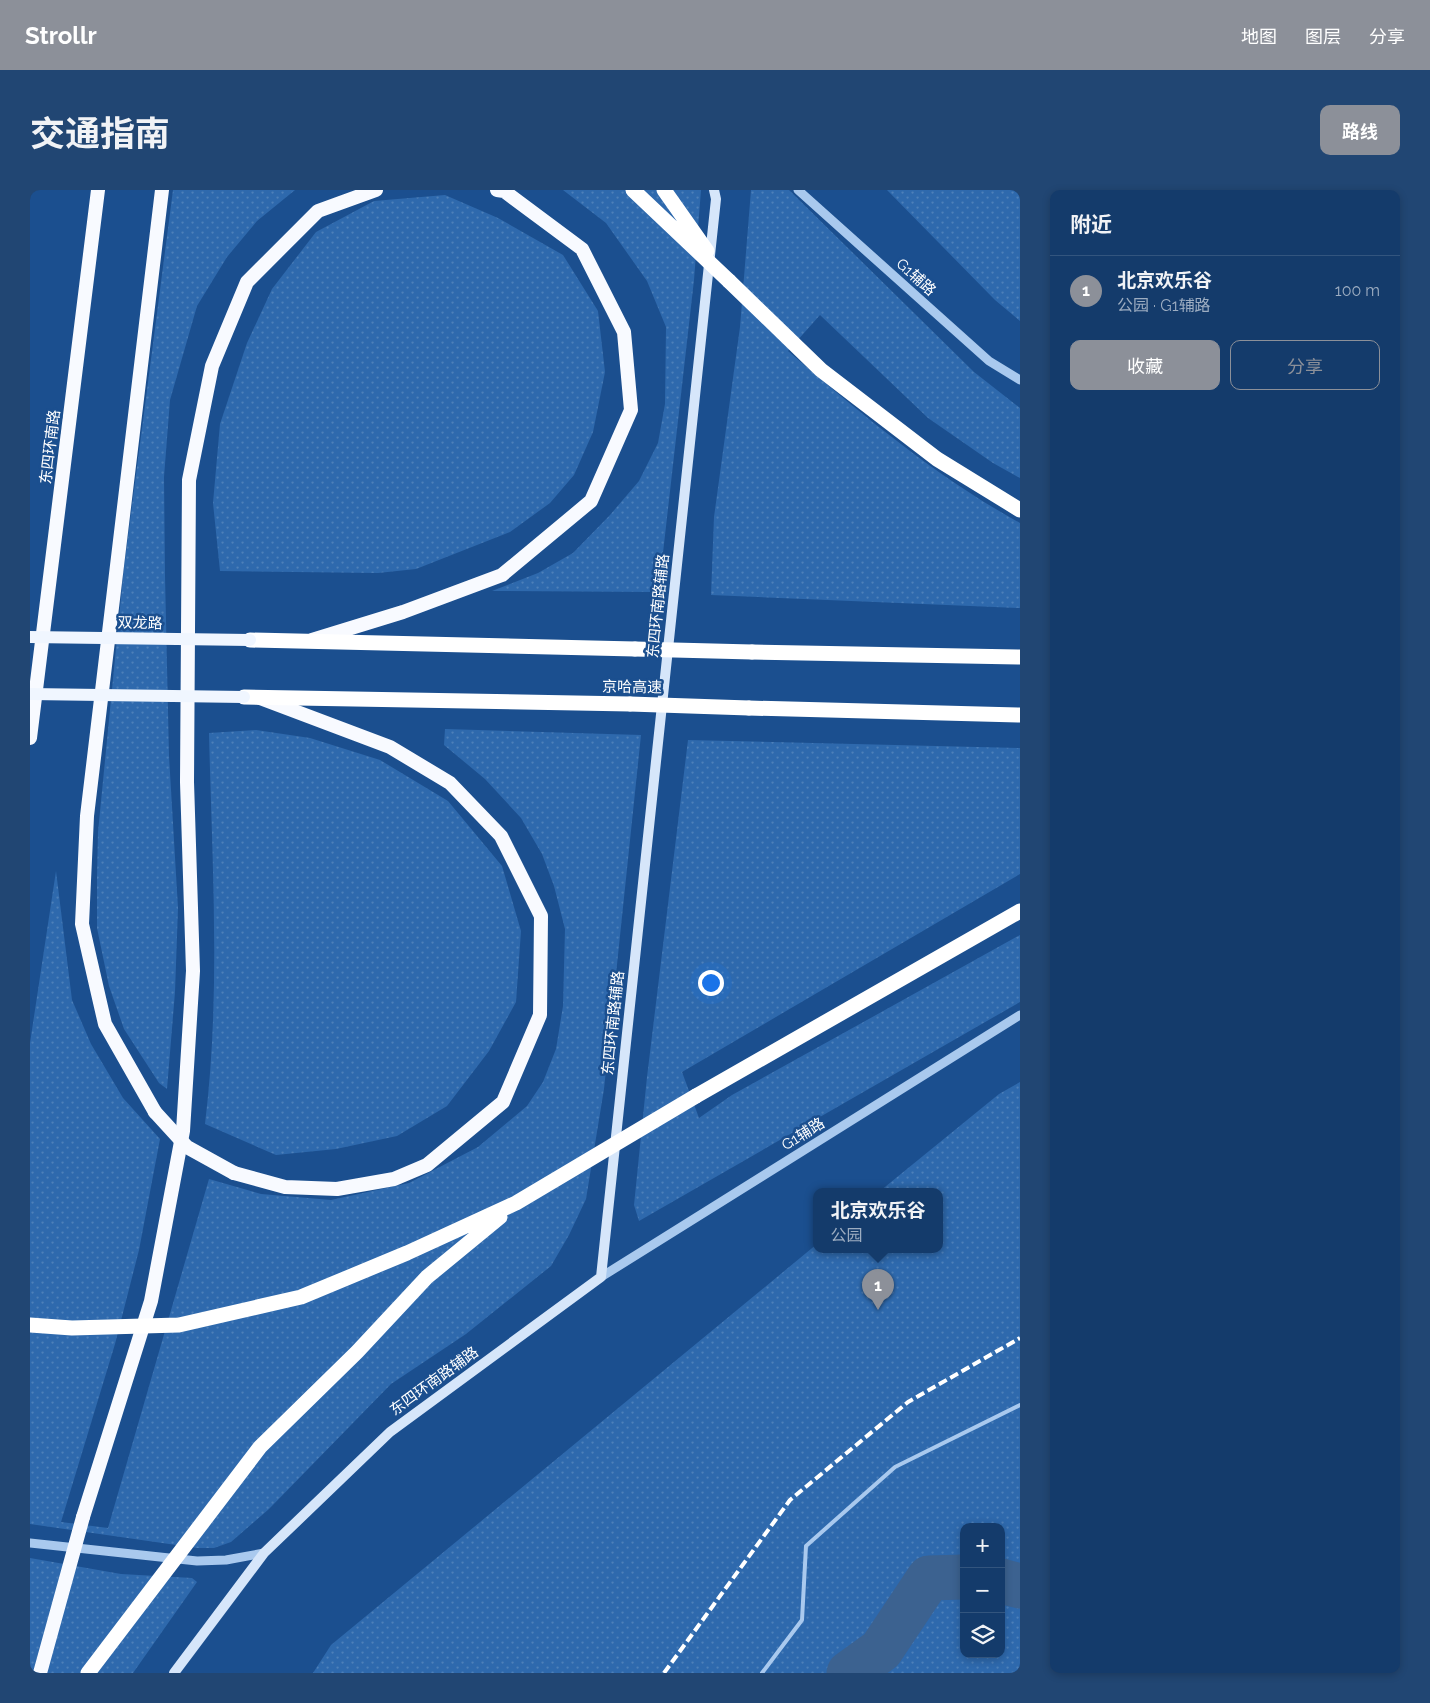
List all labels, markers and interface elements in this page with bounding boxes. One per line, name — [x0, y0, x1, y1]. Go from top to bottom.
text: Strollr — [25, 21, 97, 50]
text: 地图 — [1241, 26, 1277, 47]
text: 图层 — [1305, 26, 1341, 47]
text: 分享 — [1369, 26, 1405, 47]
button: 路线 — [1320, 105, 1400, 155]
text: 交通指南 — [30, 113, 170, 154]
text: 附近 — [1070, 212, 1112, 237]
street label: G1辅路 — [892, 255, 940, 299]
text: 北京欢乐谷 — [1117, 269, 1212, 291]
text: 1 — [1082, 281, 1090, 300]
text: 100 m — [1335, 281, 1380, 300]
text: 公园 · G1辅路 — [1117, 296, 1211, 315]
button: 收藏 — [1070, 340, 1220, 390]
button: 分享 — [1230, 340, 1380, 390]
street label: 东四环南路 — [36, 409, 64, 485]
street label: 东四环南路辅路 — [644, 553, 672, 659]
street label: 双龙路 — [117, 614, 163, 632]
street label: 京哈高速 — [602, 677, 662, 697]
street label: 东四环南路辅路 — [599, 970, 627, 1076]
your location — [698, 970, 724, 996]
street label: G1辅路 — [778, 1114, 828, 1154]
popup — [813, 1188, 943, 1253]
text: 北京欢乐谷 — [830, 1199, 926, 1221]
text: 公园 — [830, 1226, 863, 1245]
pin: 1 — [862, 1269, 894, 1310]
street label: 东四环南路辅路 — [386, 1343, 482, 1419]
map controls — [960, 1523, 1005, 1658]
button: + — [960, 1523, 1005, 1568]
button: − — [960, 1568, 1005, 1613]
button: layers — [960, 1613, 1005, 1658]

